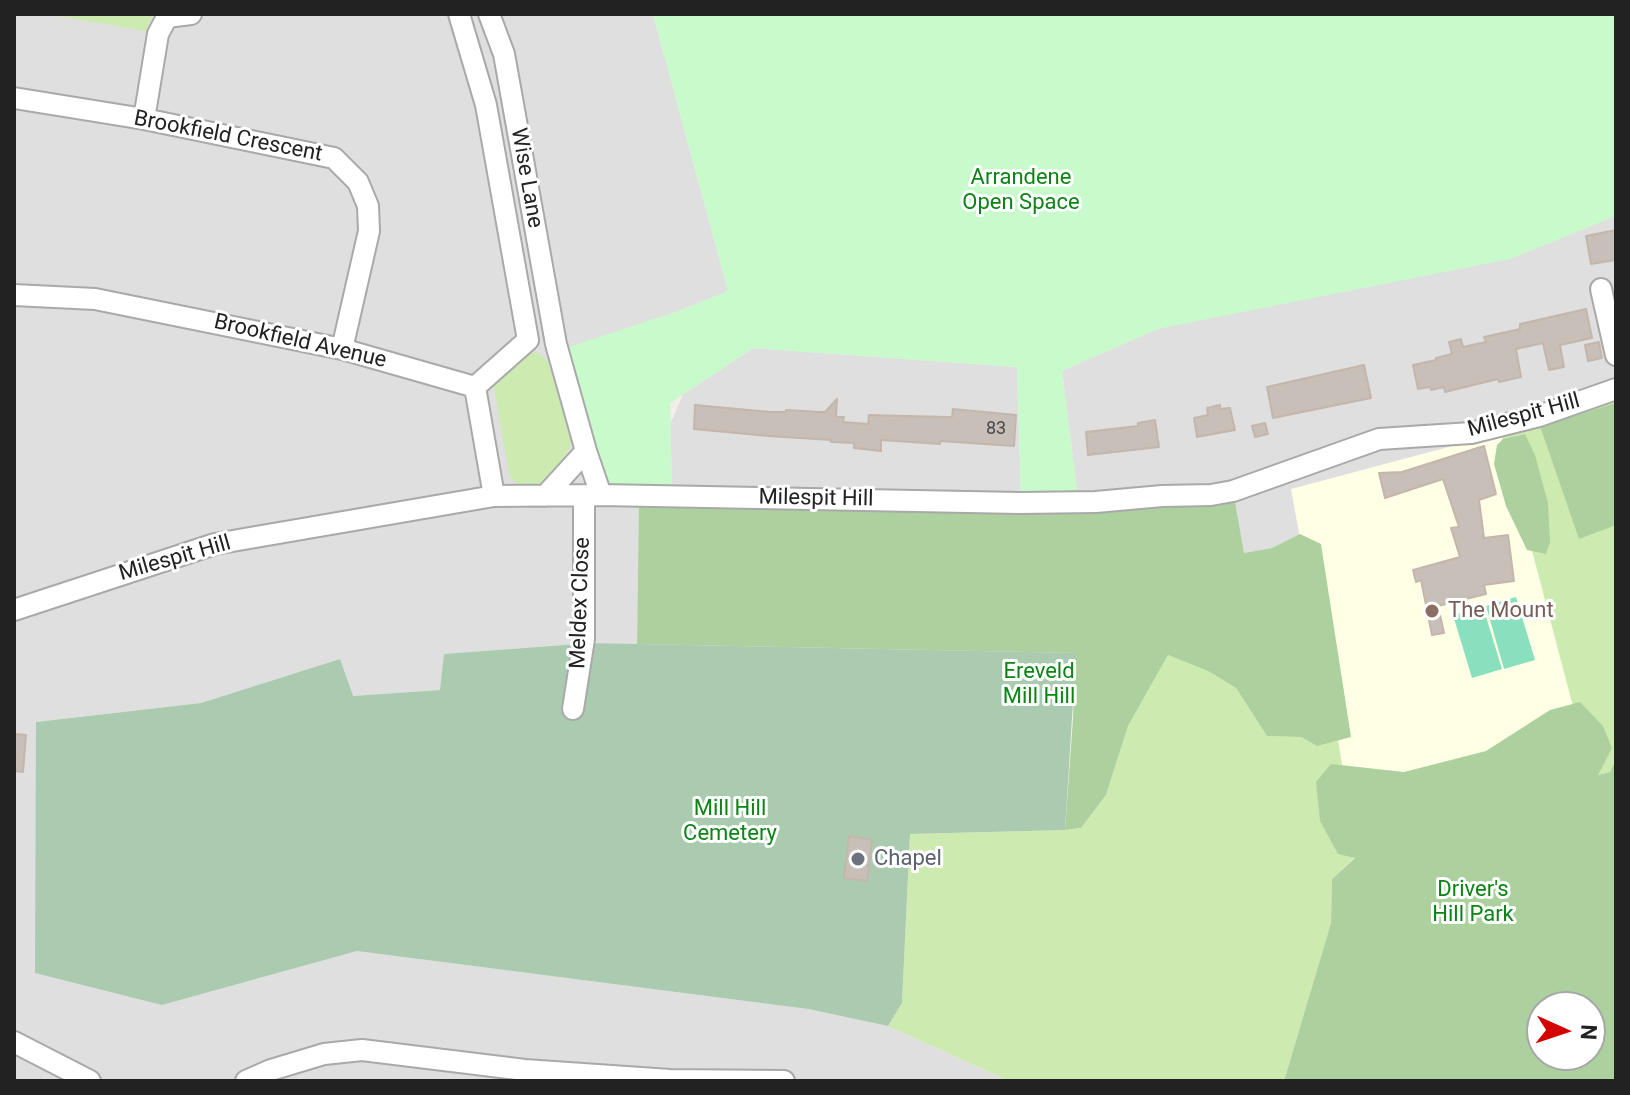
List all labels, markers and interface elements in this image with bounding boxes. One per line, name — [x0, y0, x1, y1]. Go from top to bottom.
street label: Brookfield Crescent — [132, 106, 324, 168]
street label: Wise Lane — [504, 126, 548, 230]
park label: Arrandene Open Space — [962, 165, 1080, 216]
street label: Brookfield Avenue — [211, 309, 389, 375]
street label: Milespit Hill — [1465, 388, 1583, 444]
house number: 83 — [986, 418, 1006, 440]
street label: Milespit Hill — [758, 485, 874, 513]
street label: Milespit Hill — [116, 530, 234, 588]
street label: Meldex Close — [566, 537, 596, 669]
place label: The Mount — [1448, 598, 1554, 624]
marker: The Mount — [1423, 602, 1441, 620]
park label: Ereveld Mill Hill — [1003, 659, 1075, 710]
park label: Mill Hill Cemetery — [683, 796, 777, 848]
place label: Chapel — [874, 846, 942, 872]
marker: Chapel — [849, 850, 867, 868]
park label: Driver's Hill Park — [1432, 877, 1514, 928]
north arrow — [1526, 991, 1606, 1071]
text: N — [1576, 1024, 1601, 1041]

